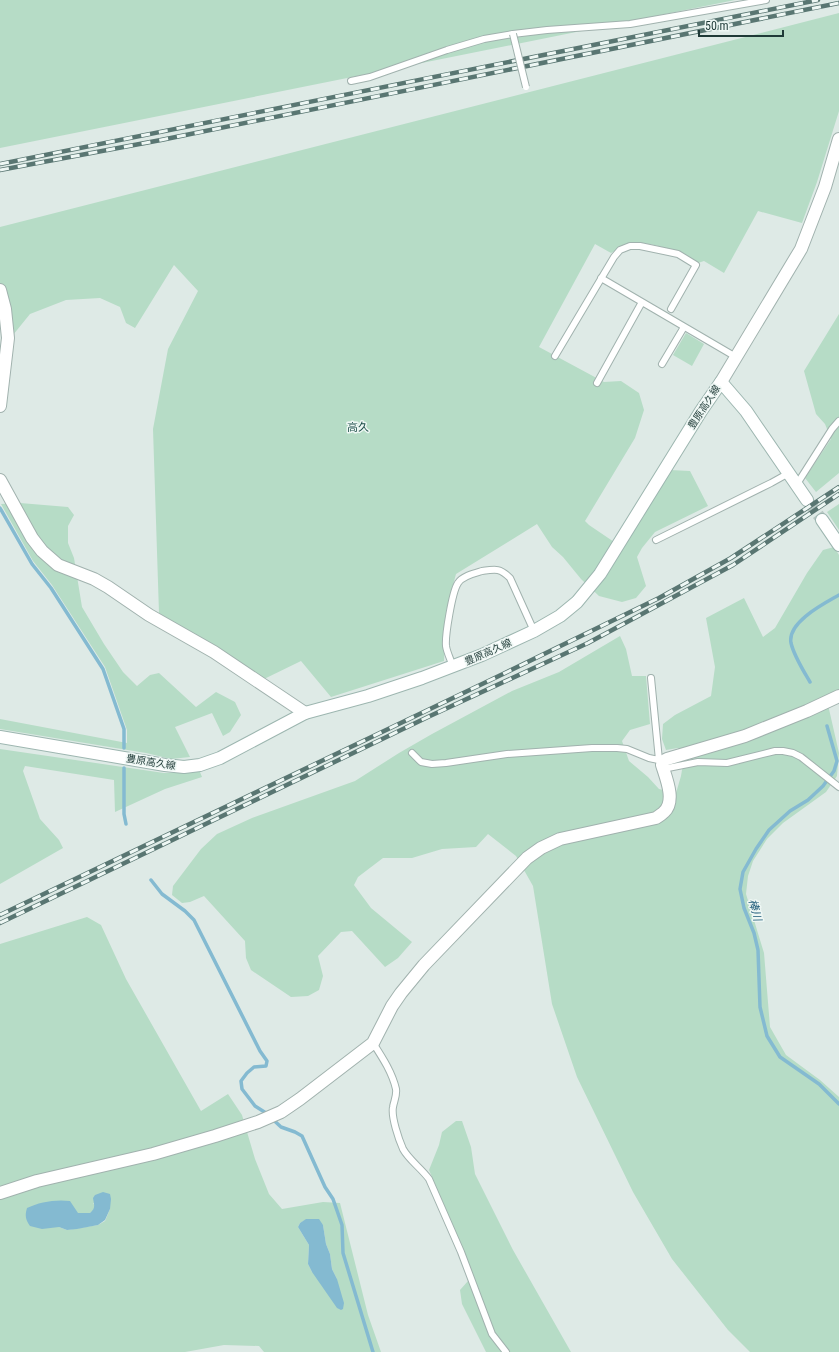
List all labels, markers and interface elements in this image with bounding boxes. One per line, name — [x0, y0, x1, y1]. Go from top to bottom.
scale bar — [699, 12, 783, 38]
text: 50 m — [705, 19, 729, 33]
street label: 豊原高久線 — [686, 383, 722, 431]
district label: 高久 — [347, 421, 369, 434]
street label: 豊原高久線 — [463, 637, 513, 667]
street label: 豊原高久線 — [125, 753, 177, 771]
water label: 棒川 — [746, 898, 764, 923]

